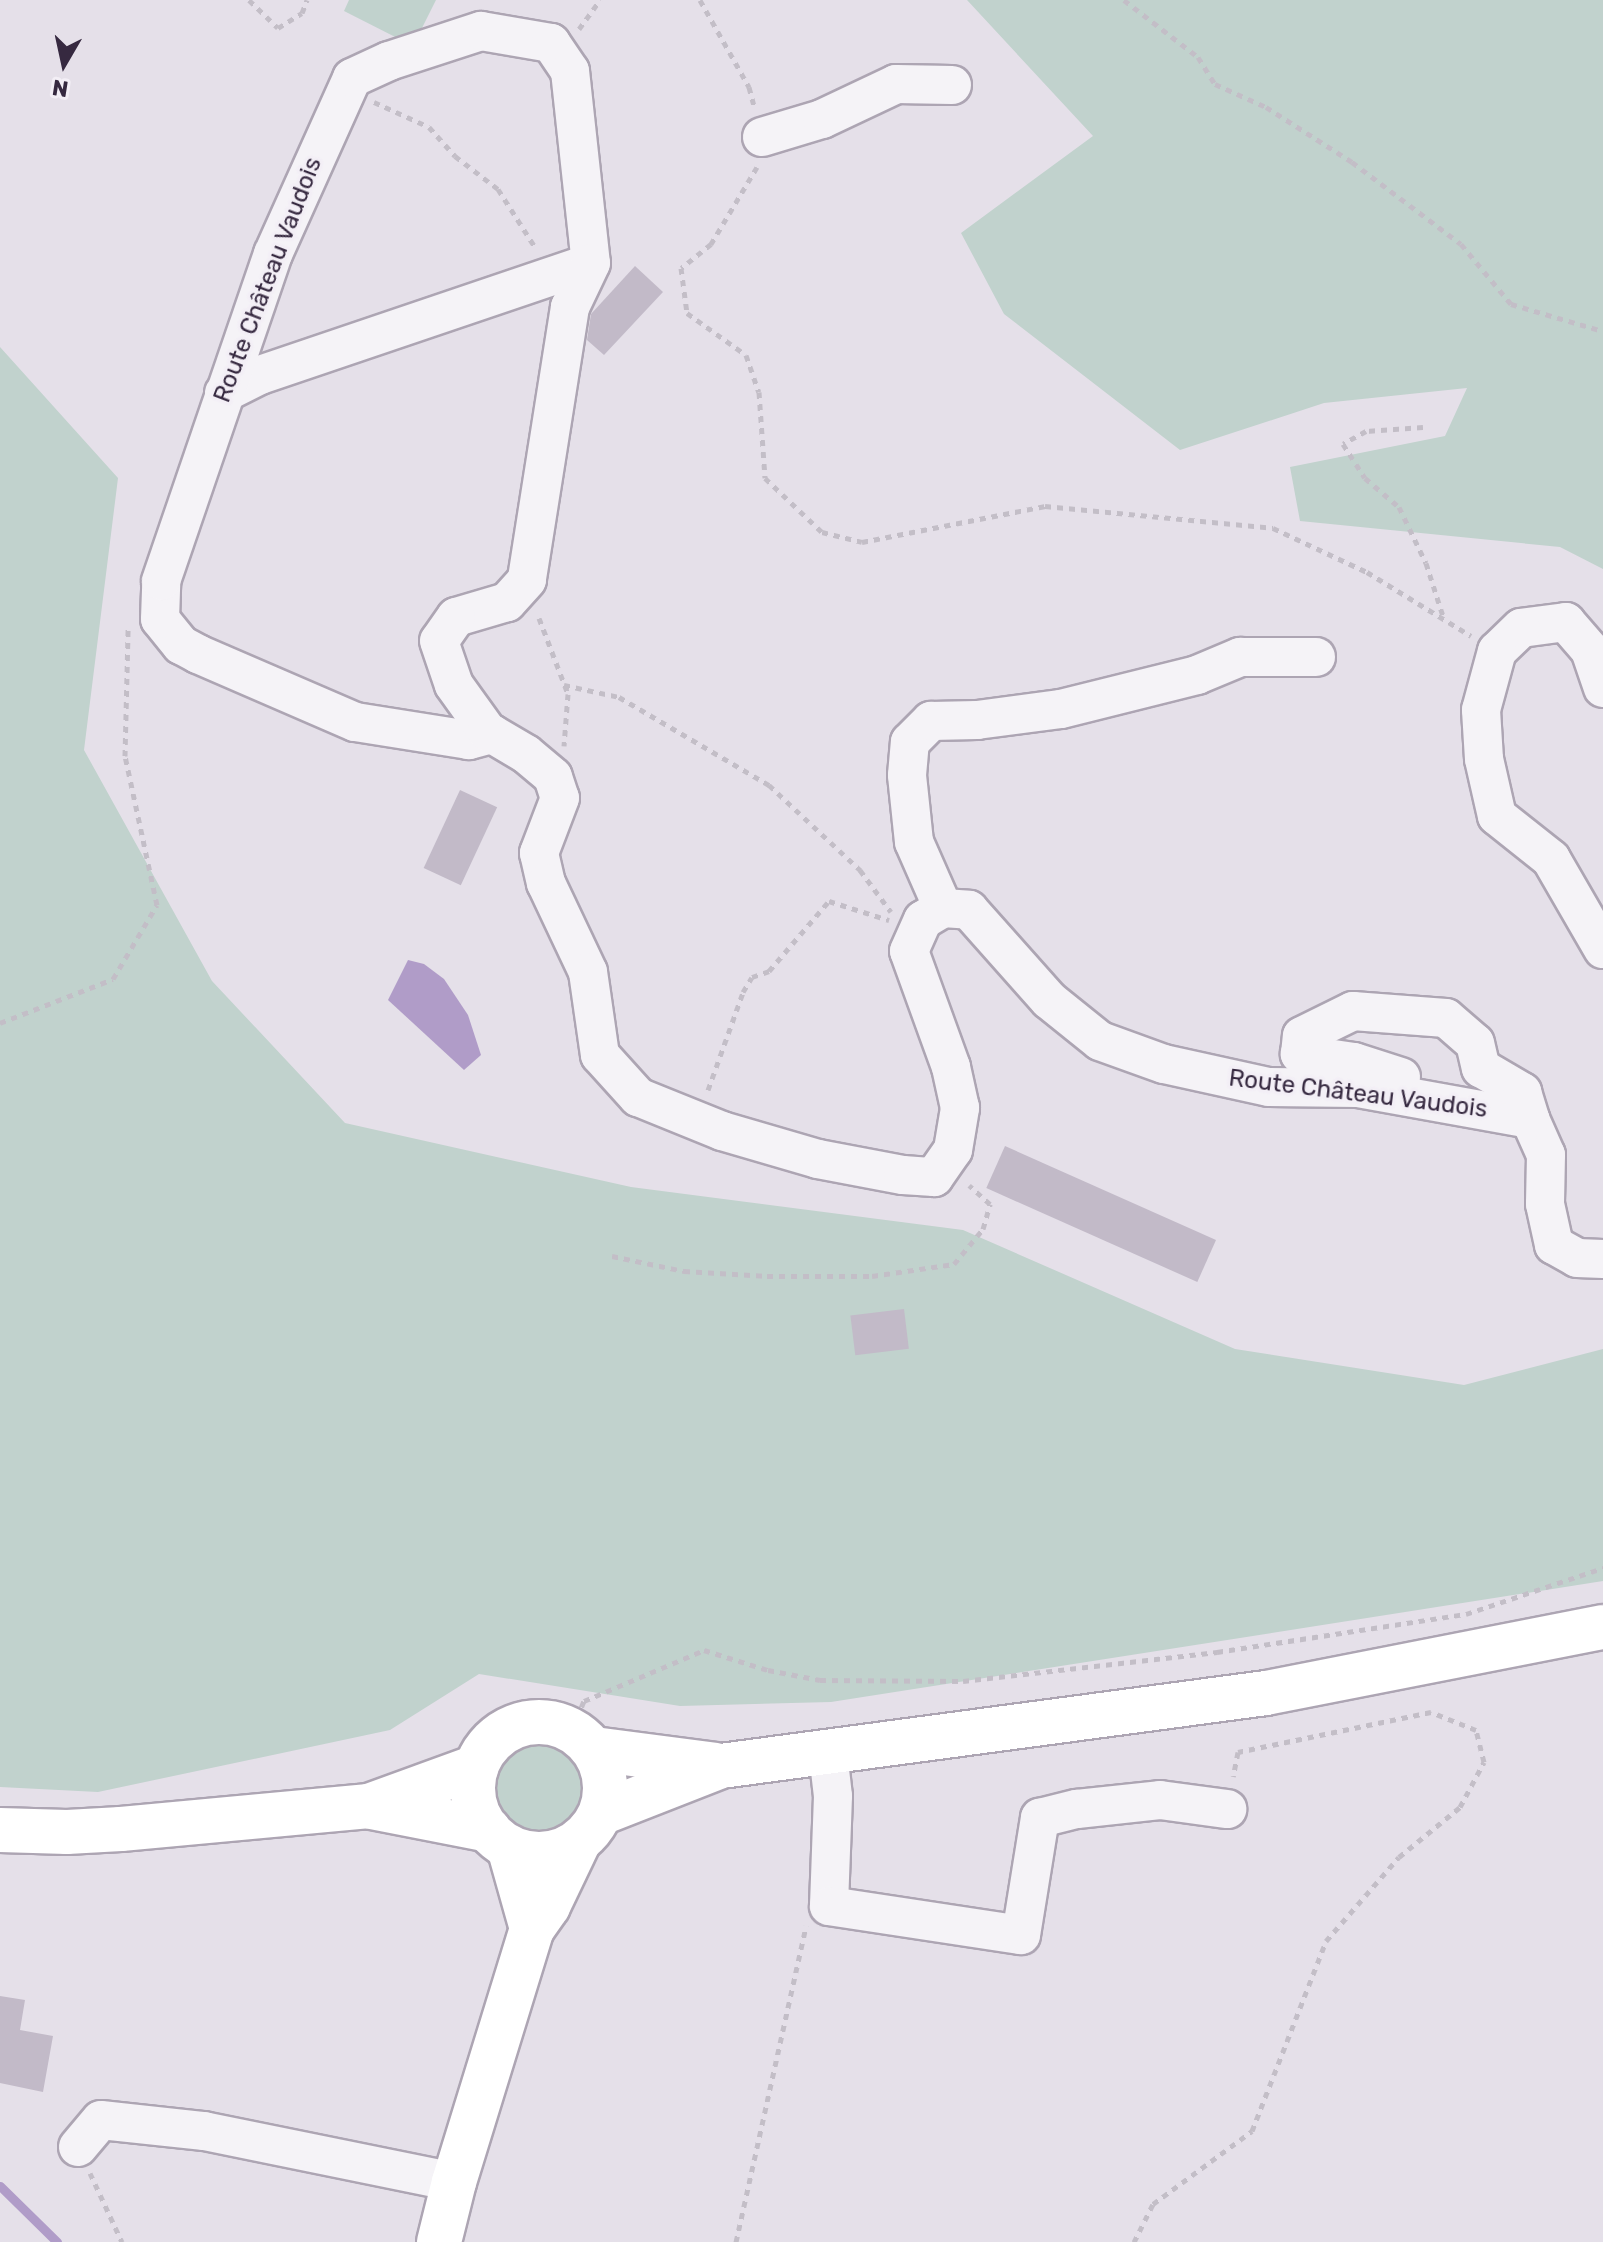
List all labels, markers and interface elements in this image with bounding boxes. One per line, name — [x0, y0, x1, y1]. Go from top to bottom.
north arrow — [24, 24, 104, 104]
text: N — [50, 74, 70, 103]
street label: Route Château Vaudois — [208, 153, 328, 407]
street label: Route Château Vaudois — [1227, 1064, 1489, 1124]

